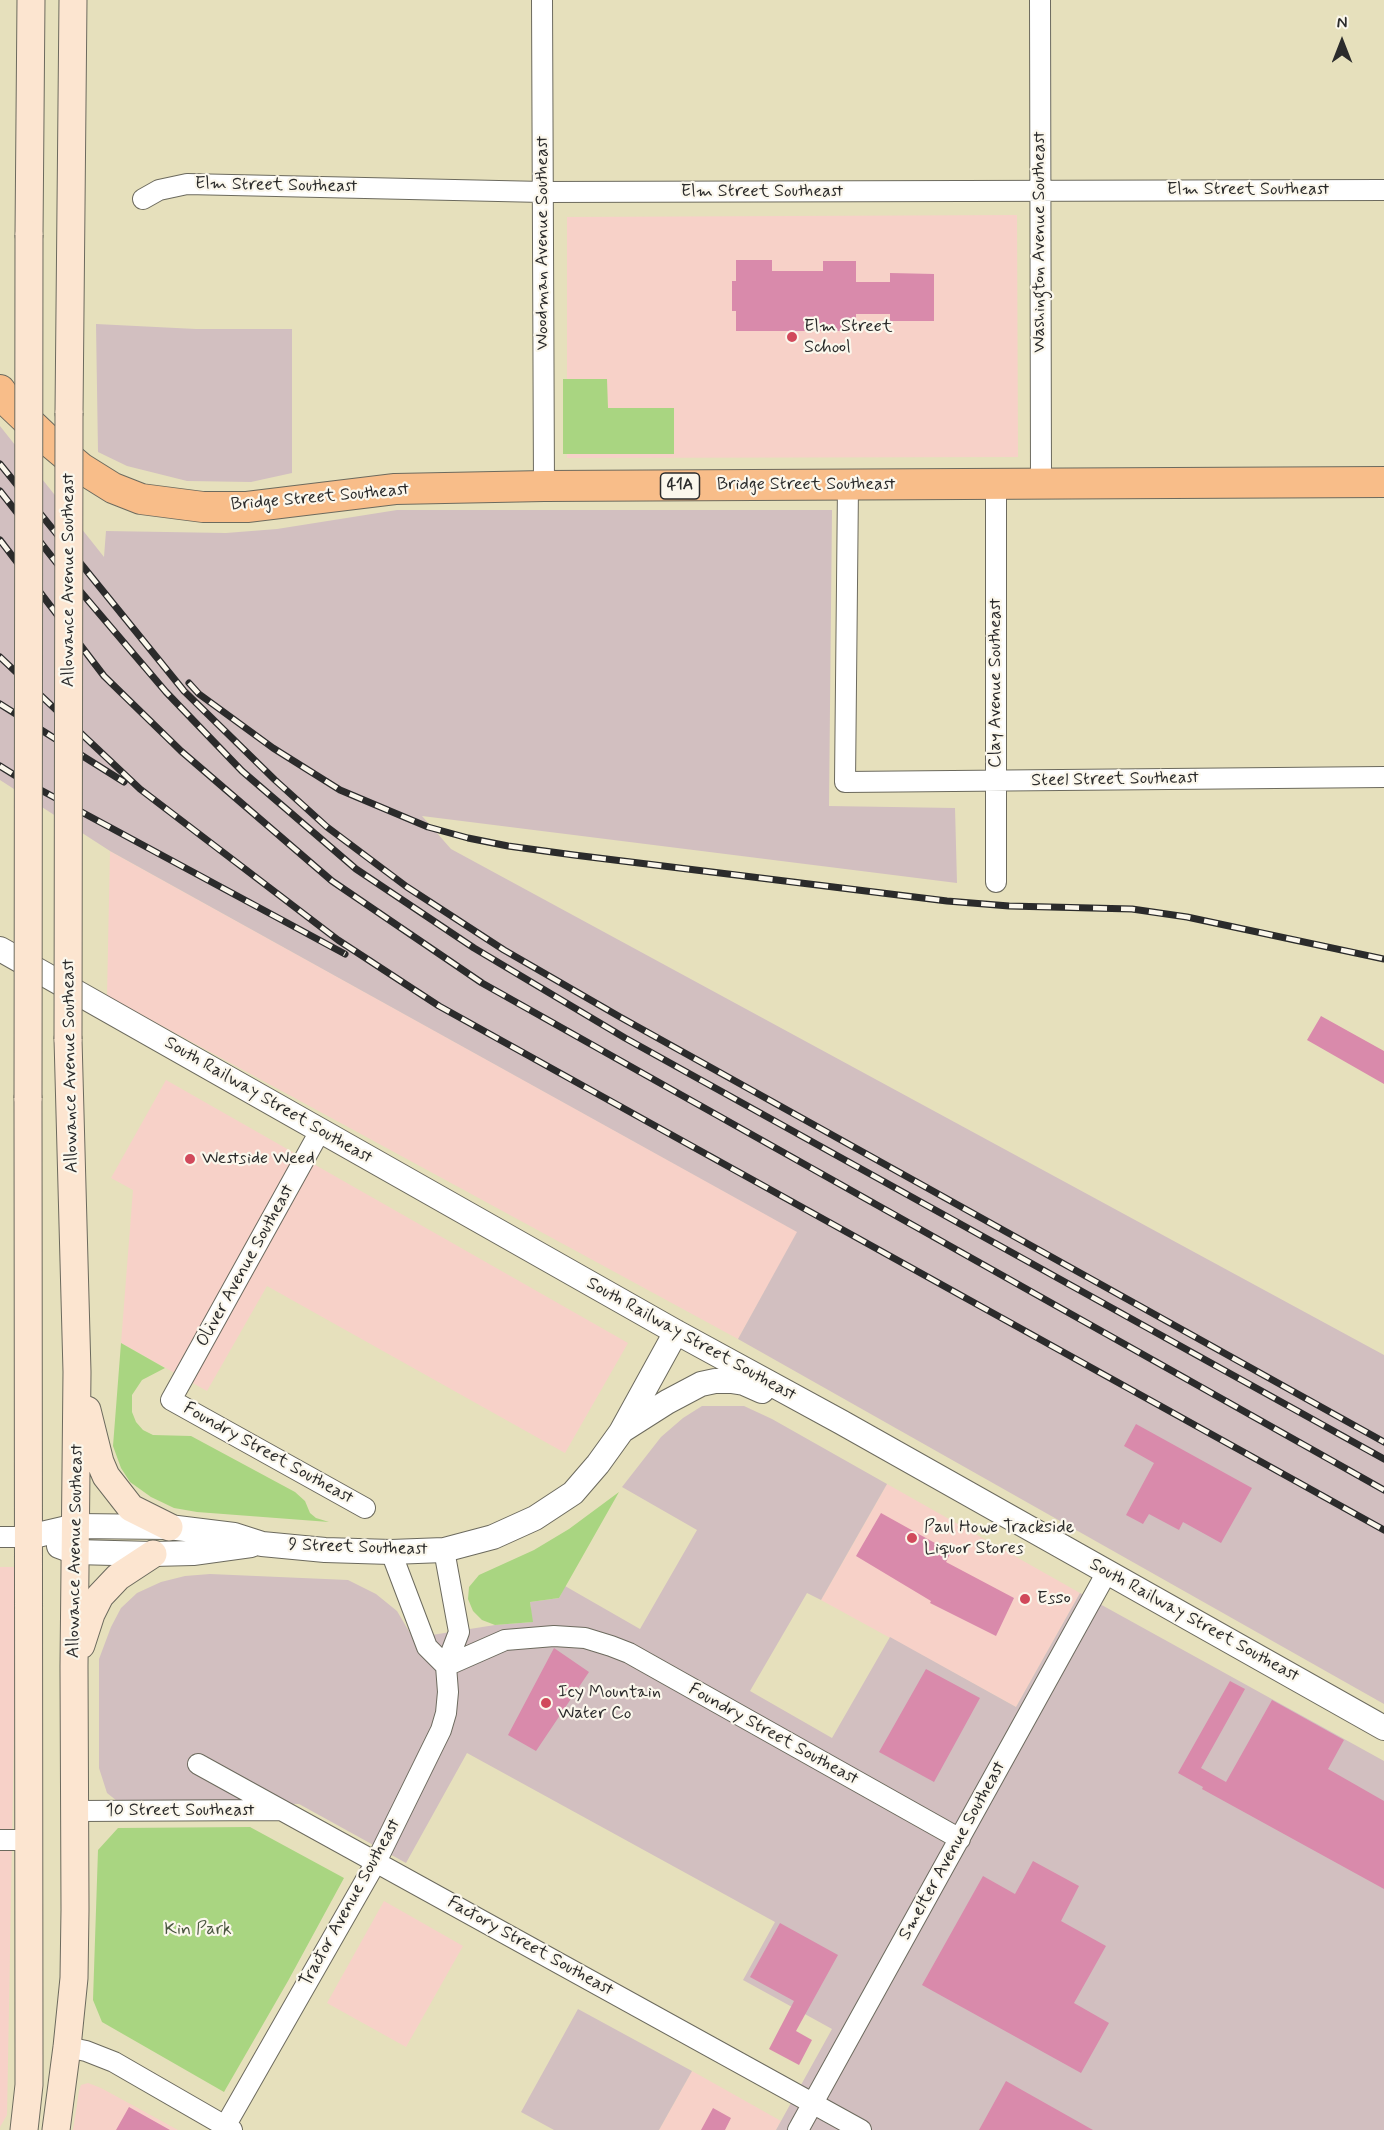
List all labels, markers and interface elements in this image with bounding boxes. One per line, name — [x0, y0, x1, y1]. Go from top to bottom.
north arrow — [1312, 12, 1372, 72]
text: N — [1337, 13, 1347, 34]
street label: Washington Avenue Southeast — [1029, 131, 1051, 353]
street label: Woodman Avenue Southeast — [532, 136, 554, 350]
street label: Elm Street Southeast — [195, 174, 357, 198]
street label: Elm Street Southeast — [1167, 179, 1329, 201]
street label: Elm Street Southeast — [681, 181, 843, 203]
place label: Elm Street School — [804, 316, 893, 358]
marker: Elm Street School — [785, 330, 799, 344]
street label: Allowance Avenue Southeast — [58, 473, 80, 687]
road number: 41A — [660, 473, 700, 499]
street label: Bridge Street Southeast — [717, 474, 895, 496]
street label: Bridge Street Southeast — [230, 479, 410, 517]
street label: Clay Avenue Southeast — [985, 598, 1007, 768]
street label: Steel Street Southeast — [1031, 768, 1199, 792]
street label: Allowance Avenue Southeast — [58, 959, 84, 1173]
street label: South Railway Street Southeast — [160, 1033, 376, 1169]
place label: Westside Weed — [202, 1148, 315, 1170]
marker: Westside Weed — [183, 1152, 197, 1166]
street label: Oliver Avenue Southeast — [192, 1181, 300, 1351]
street label: South Railway Street Southeast — [582, 1273, 800, 1407]
street label: Foundry Street Southeast — [179, 1398, 357, 1510]
street label: Allowance Avenue Southeast — [63, 1444, 89, 1658]
place label: Paul Howe Trackside Liquor Stores — [924, 1517, 1074, 1559]
marker: Paul Howe Trackside Liquor Stores — [905, 1531, 919, 1545]
street label: 9 Street Southeast — [288, 1535, 428, 1561]
street label: South Railway Street Southeast — [1085, 1554, 1303, 1688]
place label: Esso — [1037, 1588, 1071, 1610]
marker: Esso — [1018, 1592, 1032, 1606]
street label: Foundry Street Southeast — [684, 1679, 862, 1791]
place label: Icy Mountain Water Co — [558, 1682, 661, 1724]
marker: Icy Mountain Water Co — [539, 1696, 553, 1710]
street label: Smelter Avenue Southeast — [895, 1758, 1011, 1944]
street label: 10 Street Southeast — [106, 1800, 254, 1822]
street label: Tractor Avenue Southeast — [296, 1815, 406, 1991]
street label: Factory Street Southeast — [443, 1892, 617, 2002]
park label: Kin Park — [164, 1919, 232, 1941]

